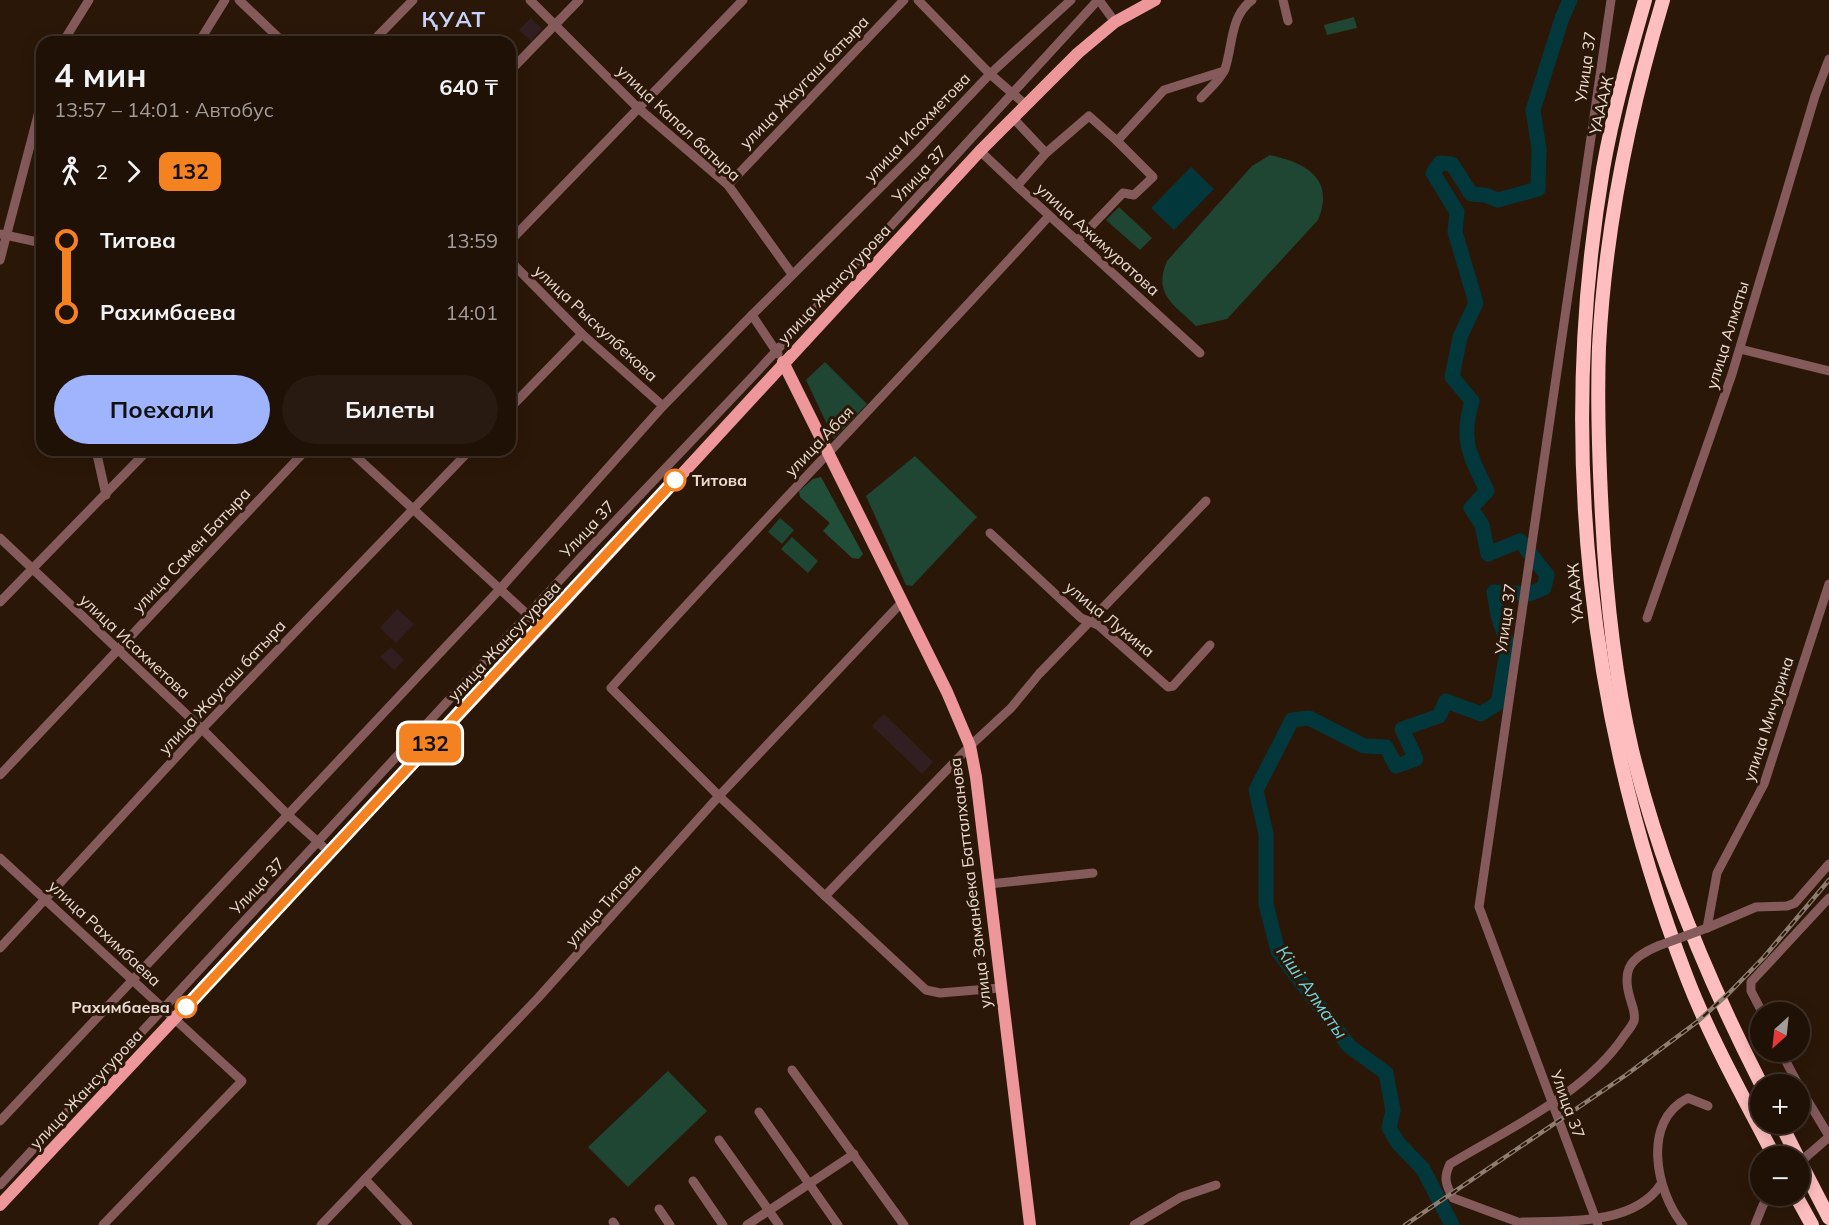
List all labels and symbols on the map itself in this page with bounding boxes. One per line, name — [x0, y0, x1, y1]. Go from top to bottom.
district label: ҚУАТ — [421, 5, 487, 33]
street label: улица Жаугаш батыра — [735, 11, 873, 153]
street label: Улица 37 — [1570, 30, 1600, 105]
street label: улица Капал батыра — [613, 61, 745, 185]
street label: улица Исахметова — [860, 68, 974, 186]
street label: ҮАААЖ — [1584, 74, 1617, 137]
street label: Улица 37 — [887, 141, 951, 208]
street label: улица Ажимуратова — [1032, 178, 1164, 300]
street label: улица Жансугурова — [773, 220, 895, 348]
street label: улица Рыскулбекова — [530, 260, 662, 386]
street label: улица Алматы — [1701, 279, 1753, 391]
street label: улица Абая — [781, 402, 857, 480]
marker: Титова — [664, 469, 686, 491]
place label: Титова — [692, 470, 747, 490]
street label: улица Самен Батыра — [128, 483, 254, 617]
street label: Улица 37 — [555, 496, 619, 563]
street label: ҮАААЖ — [1562, 562, 1588, 625]
street label: улица Жансугурова — [443, 577, 565, 705]
street label: улица Лукина — [1061, 577, 1159, 661]
street label: Улица 37 — [1490, 582, 1520, 657]
street label: улица Исахметова — [75, 590, 195, 702]
street label: улица Жаугаш батыра — [154, 615, 290, 759]
street label: улица Мичурина — [1738, 654, 1798, 784]
line badge: 132 — [396, 724, 464, 762]
street label: улица Заманбека Батталханова — [945, 757, 995, 1009]
street label: Улица 37 — [225, 853, 289, 920]
street label: улица Титова — [561, 860, 645, 950]
street label: улица Рахимбаева — [45, 876, 165, 990]
water label: Кіші Алматы — [1271, 941, 1353, 1043]
marker: Рахимбаева — [175, 996, 197, 1018]
place label: Рахимбаева — [71, 997, 170, 1017]
north arrow — [1750, 1002, 1810, 1062]
street label: улица Жансугурова — [25, 1025, 147, 1153]
street label: Улица 37 — [1546, 1066, 1590, 1141]

